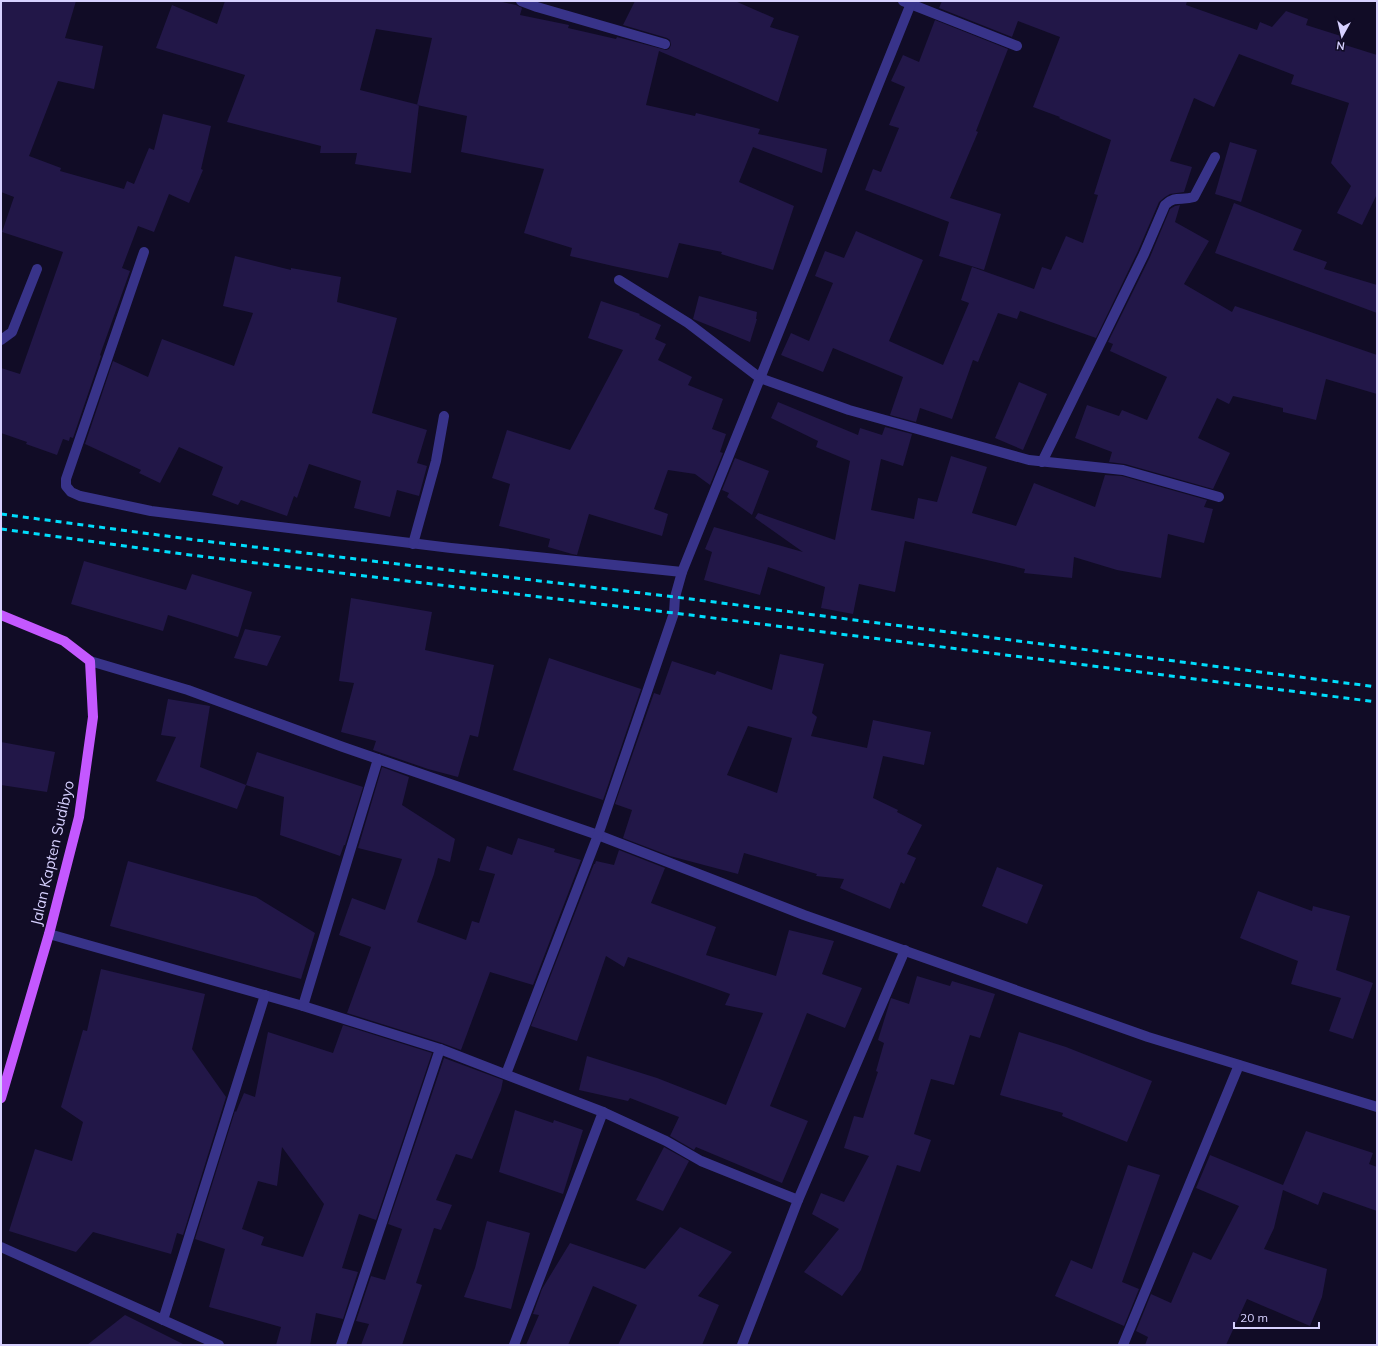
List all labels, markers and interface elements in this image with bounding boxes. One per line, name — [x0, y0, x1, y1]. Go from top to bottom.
north arrow — [1322, 16, 1362, 56]
text: N — [1336, 38, 1346, 53]
street label: Jalan Kapten Sudibyo — [26, 778, 78, 928]
scale bar — [1234, 1304, 1319, 1330]
text: 20 m — [1240, 1310, 1268, 1325]

